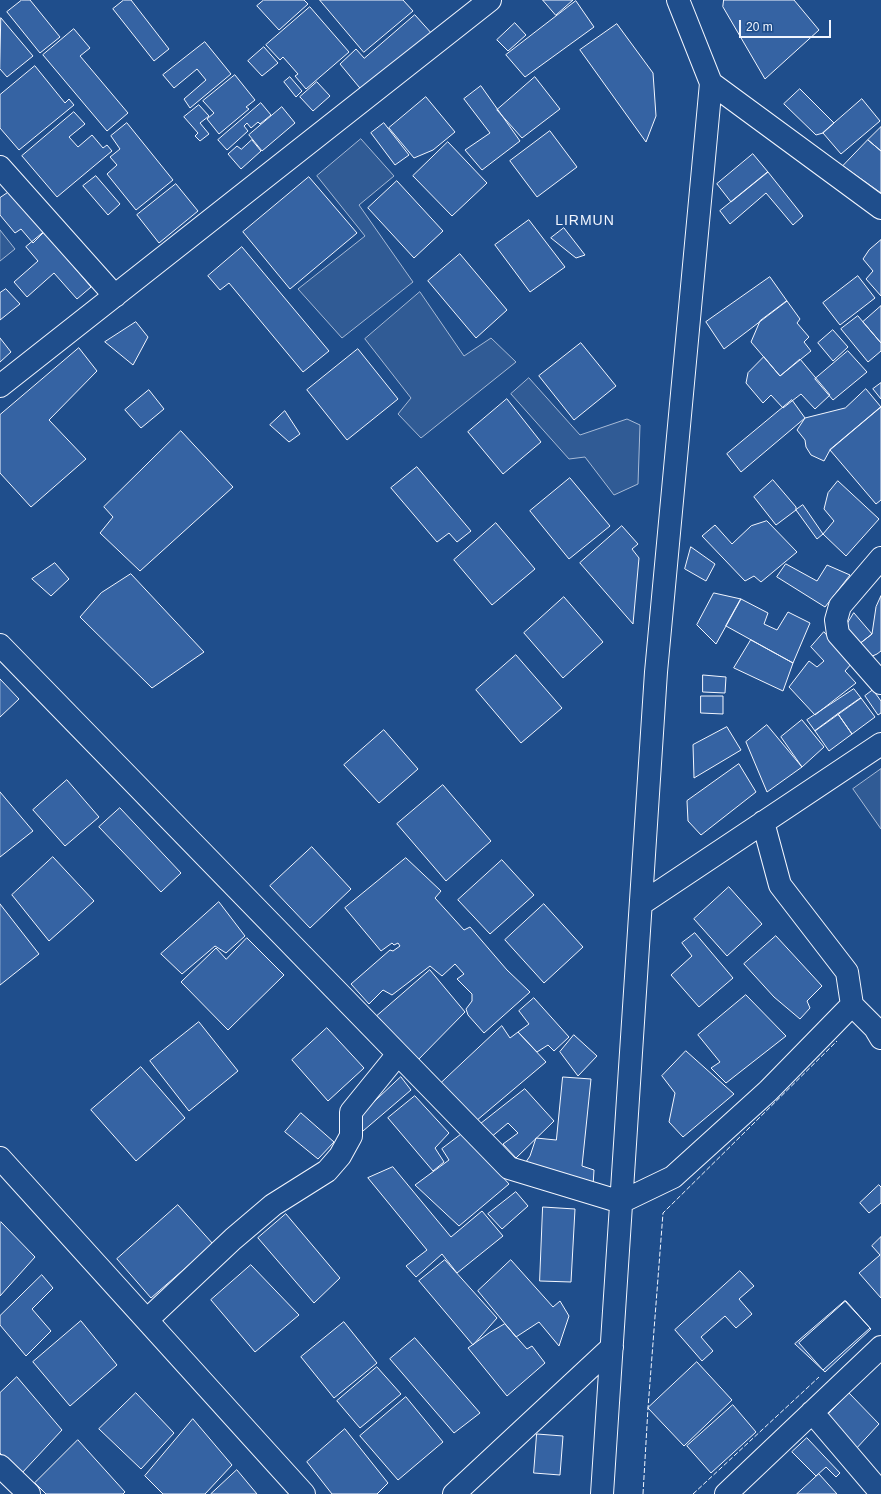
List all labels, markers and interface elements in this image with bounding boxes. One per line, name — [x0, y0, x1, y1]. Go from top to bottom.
scale bar — [741, 12, 833, 38]
text: 20 m — [746, 20, 773, 34]
district label: LIRMUN — [555, 213, 615, 229]

